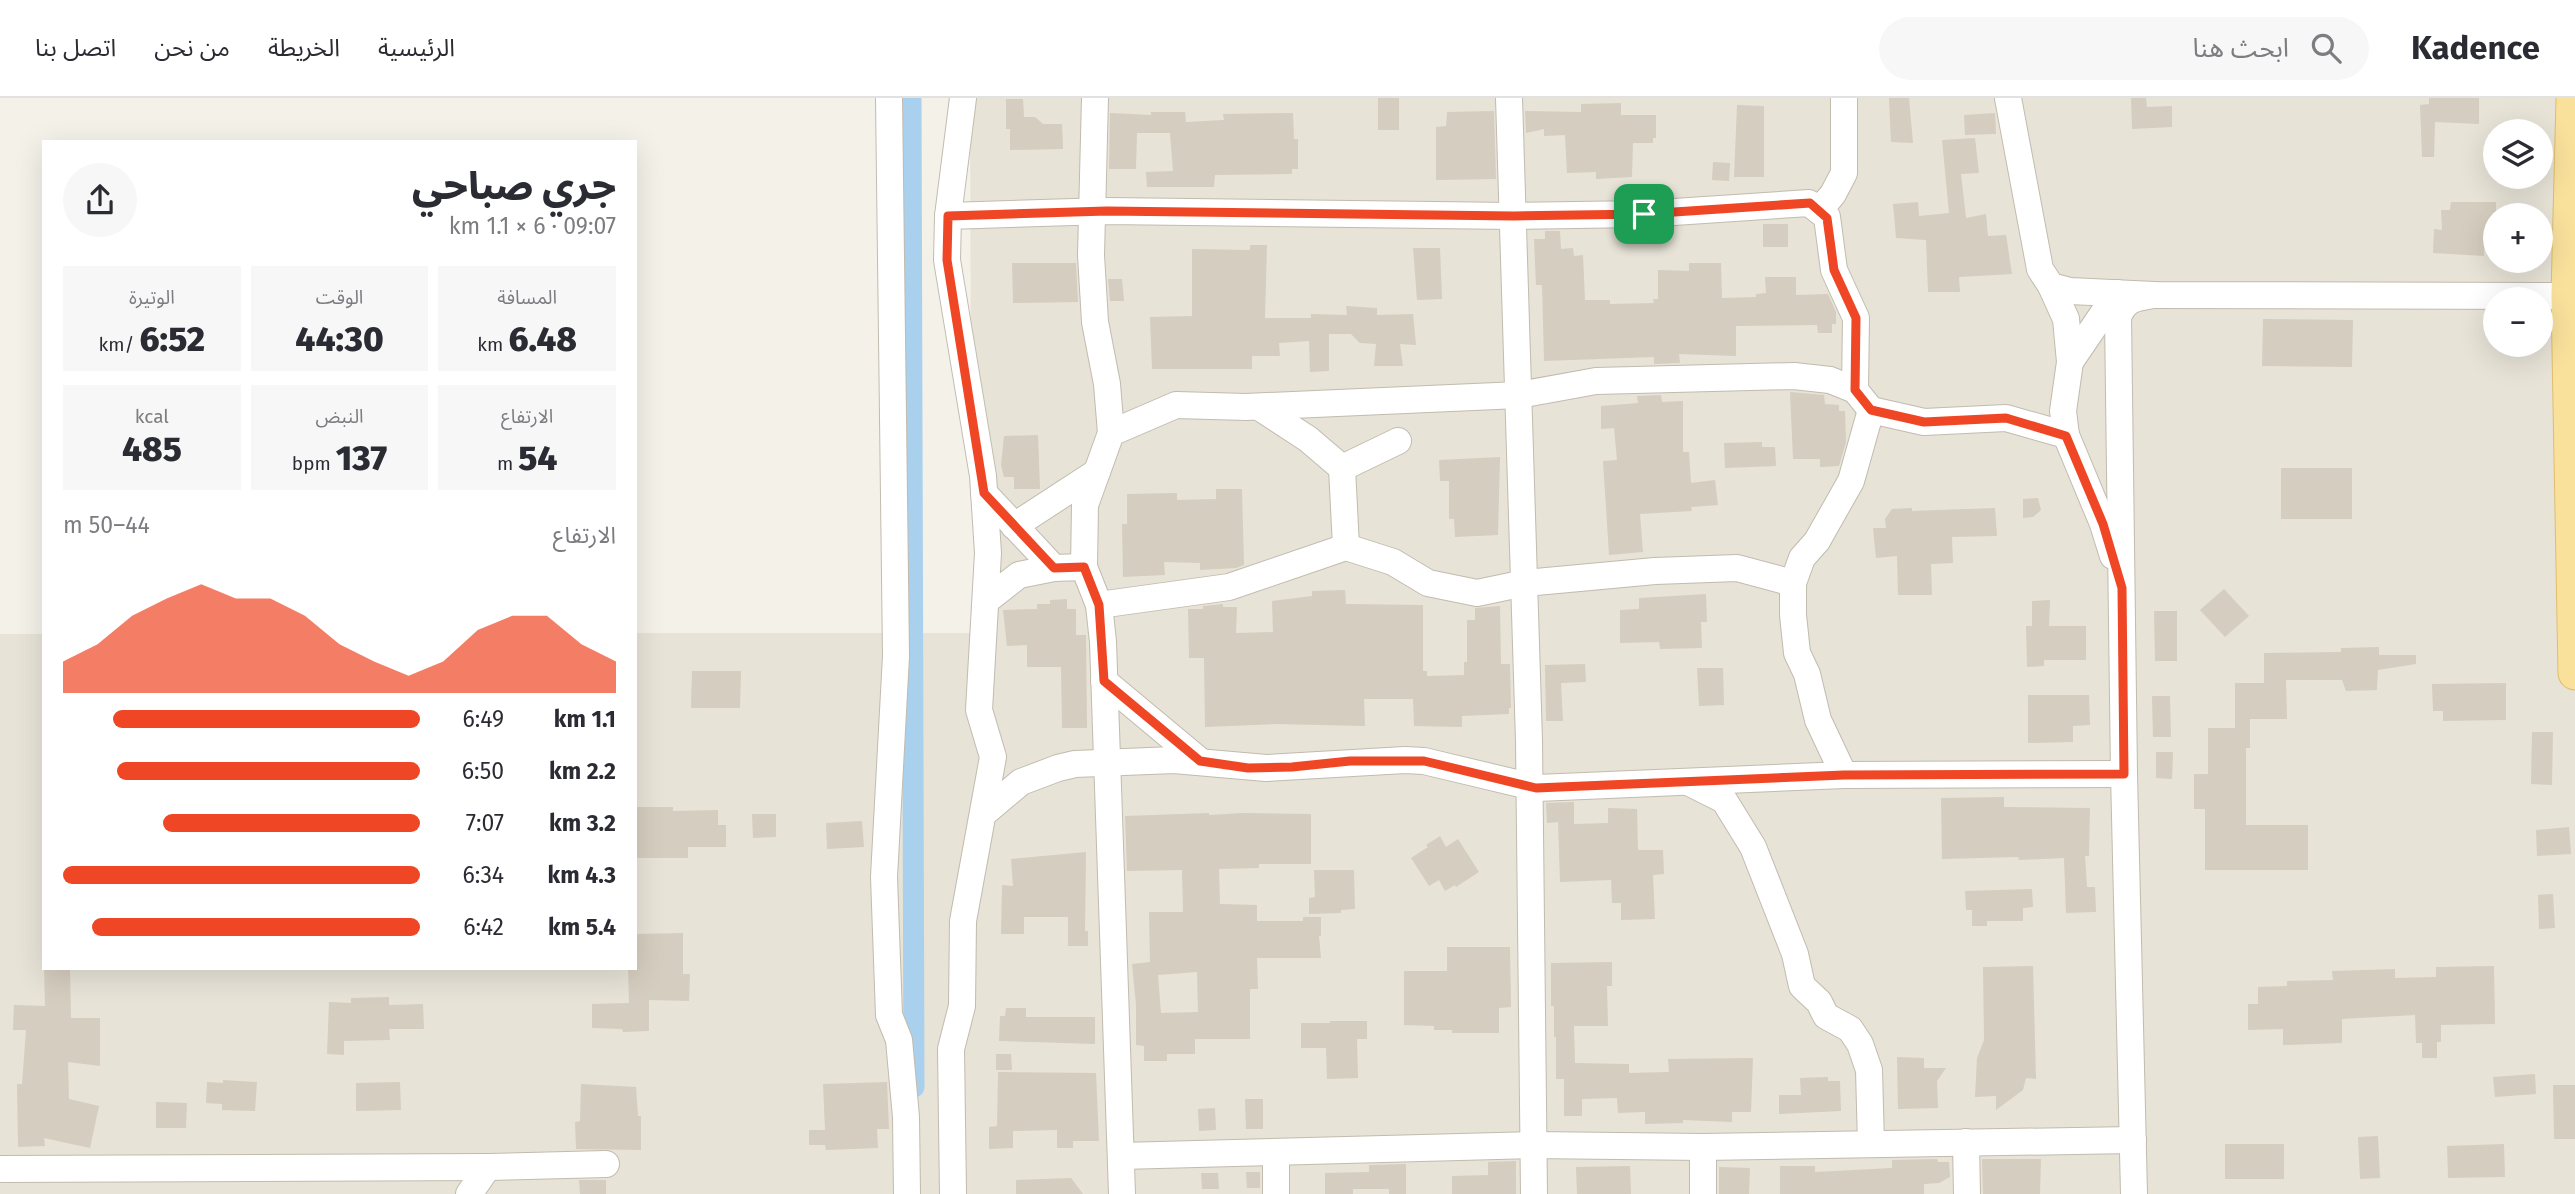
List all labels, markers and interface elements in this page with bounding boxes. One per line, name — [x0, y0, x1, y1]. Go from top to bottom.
search box — [1879, 17, 2369, 80]
text: Kadence — [2411, 28, 2540, 68]
icon: search — [2307, 29, 2345, 67]
text: ابحث هنا — [2192, 33, 2289, 64]
text: اتصل بنا — [35, 34, 116, 62]
text: من نحن — [154, 34, 230, 62]
text: الخريطة — [268, 34, 340, 62]
text: الرئيسية — [378, 34, 455, 62]
map controls — [2483, 119, 2553, 357]
button: layers — [2483, 119, 2553, 189]
button: share — [63, 163, 137, 237]
text: جري صباحي — [412, 163, 616, 209]
pin — [1614, 184, 1674, 244]
icon: arrive — [1625, 195, 1663, 233]
button: + — [2483, 203, 2553, 273]
text: 09:07 · 6 × 1.1 km — [449, 212, 616, 240]
text: الوتيرة — [129, 286, 175, 309]
text: الوقت — [316, 286, 363, 309]
text: المسافة — [497, 286, 557, 309]
button: − — [2483, 287, 2553, 357]
text: 6:52 — [139, 318, 205, 360]
text: 44:30 — [295, 318, 384, 360]
text: 6.48 — [508, 318, 577, 360]
text: /km — [99, 333, 139, 356]
text: km — [477, 333, 508, 356]
text: kcal — [135, 405, 169, 428]
text: النبض — [315, 405, 364, 428]
text: الارتفاع — [501, 405, 553, 428]
text: 485 — [122, 428, 182, 470]
text: 137 — [336, 437, 387, 479]
text: 54 — [518, 437, 557, 479]
text: bpm — [292, 452, 336, 475]
text: m — [497, 452, 518, 475]
text: 44–50 m — [63, 511, 150, 539]
text: الارتفاع — [553, 521, 616, 549]
text: 6:49 — [462, 705, 504, 733]
text: 1.1 km — [554, 705, 616, 733]
text: 6:50 — [462, 757, 504, 785]
text: 2.2 km — [549, 757, 616, 785]
text: 7:07 — [466, 809, 504, 837]
text: 3.2 km — [549, 809, 616, 837]
text: 6:34 — [462, 861, 504, 889]
text: 4.3 km — [548, 861, 616, 889]
text: 6:42 — [463, 913, 504, 941]
text: 5.4 km — [548, 913, 616, 941]

